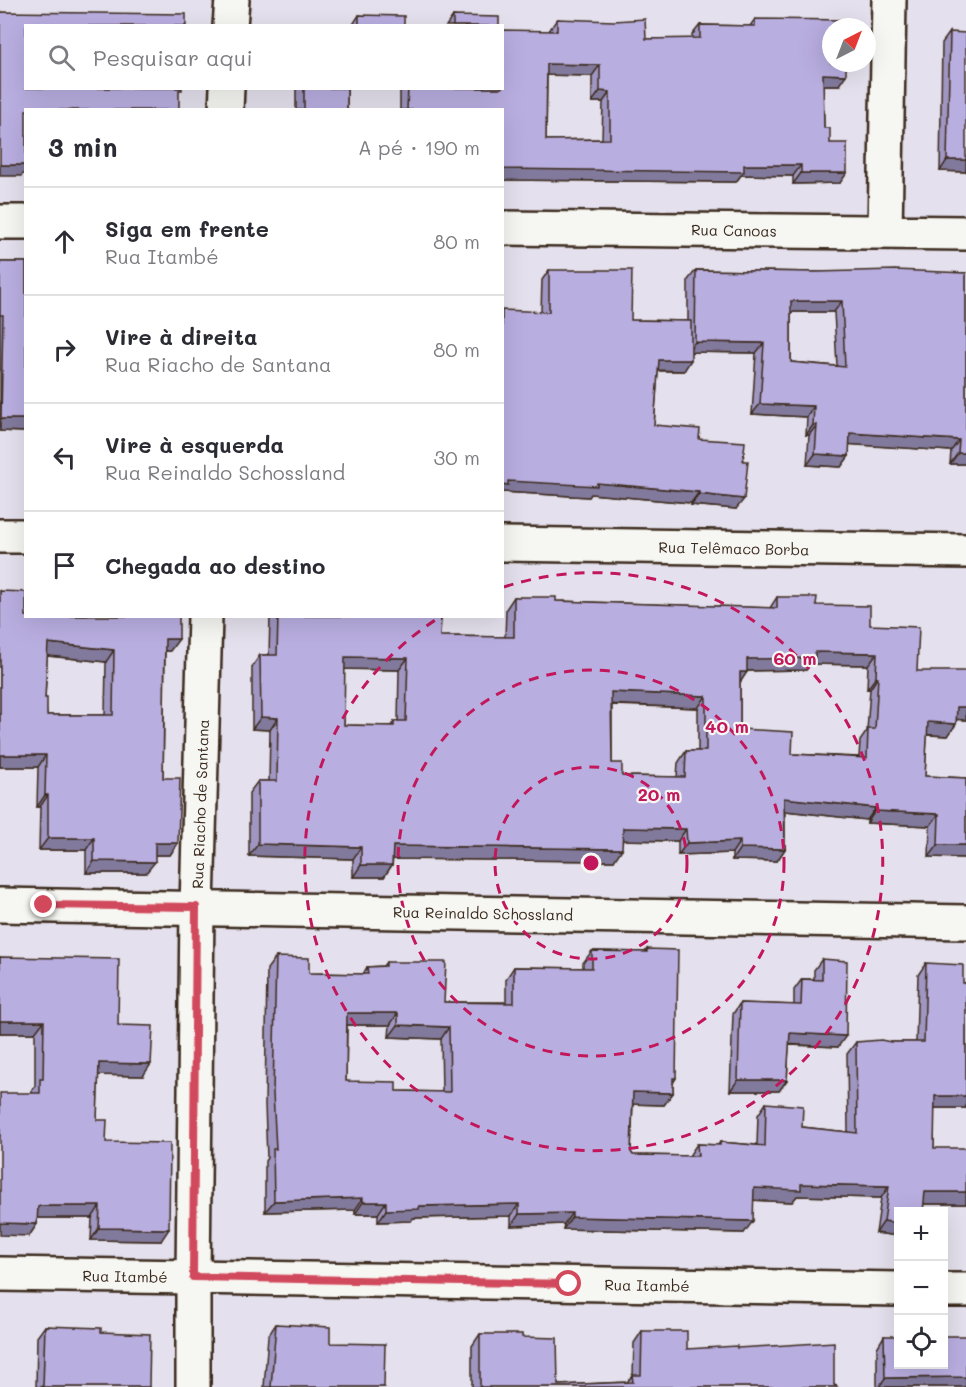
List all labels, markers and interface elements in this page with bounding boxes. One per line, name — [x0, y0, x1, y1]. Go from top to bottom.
north arrow — [822, 18, 876, 72]
search box — [24, 24, 504, 90]
icon: search — [45, 41, 78, 74]
text: Pesquisar aqui — [93, 43, 253, 72]
text: 3 min — [48, 130, 117, 164]
text: A pé · 190 m — [358, 134, 480, 160]
text: Siga em frente — [105, 214, 269, 243]
street label: Rua Canoas — [691, 219, 777, 241]
icon: ahead — [48, 225, 81, 258]
text: 80 m — [433, 228, 480, 254]
text: Rua Itambé — [105, 243, 219, 269]
text: Vire à direita — [105, 322, 258, 351]
icon: right — [48, 333, 81, 366]
text: 80 m — [433, 336, 480, 362]
text: Rua Riacho de Santana — [105, 351, 331, 377]
text: Vire à esquerda — [105, 430, 284, 459]
icon: left — [48, 441, 81, 474]
text: 30 m — [434, 444, 480, 470]
text: Rua Reinaldo Schossland — [105, 459, 345, 485]
street label: Rua Telêmaco Borba — [658, 537, 810, 559]
icon: arrive — [48, 549, 81, 582]
text: Chegada ao destino — [105, 551, 325, 580]
text: 60 m — [773, 646, 817, 670]
text: 40 m — [705, 714, 749, 738]
street label: Rua Riacho de Santana — [187, 719, 213, 889]
text: 20 m — [638, 782, 680, 806]
centre of rings — [581, 853, 601, 873]
route end — [30, 891, 56, 917]
street label: Rua Reinaldo Schossland — [393, 901, 573, 925]
map controls — [894, 1207, 948, 1369]
button: + — [894, 1207, 948, 1261]
button: − — [894, 1261, 948, 1315]
street label: Rua Itambé — [82, 1265, 168, 1287]
route start — [555, 1270, 581, 1296]
street label: Rua Itambé — [604, 1274, 690, 1296]
button: locate — [894, 1315, 948, 1369]

